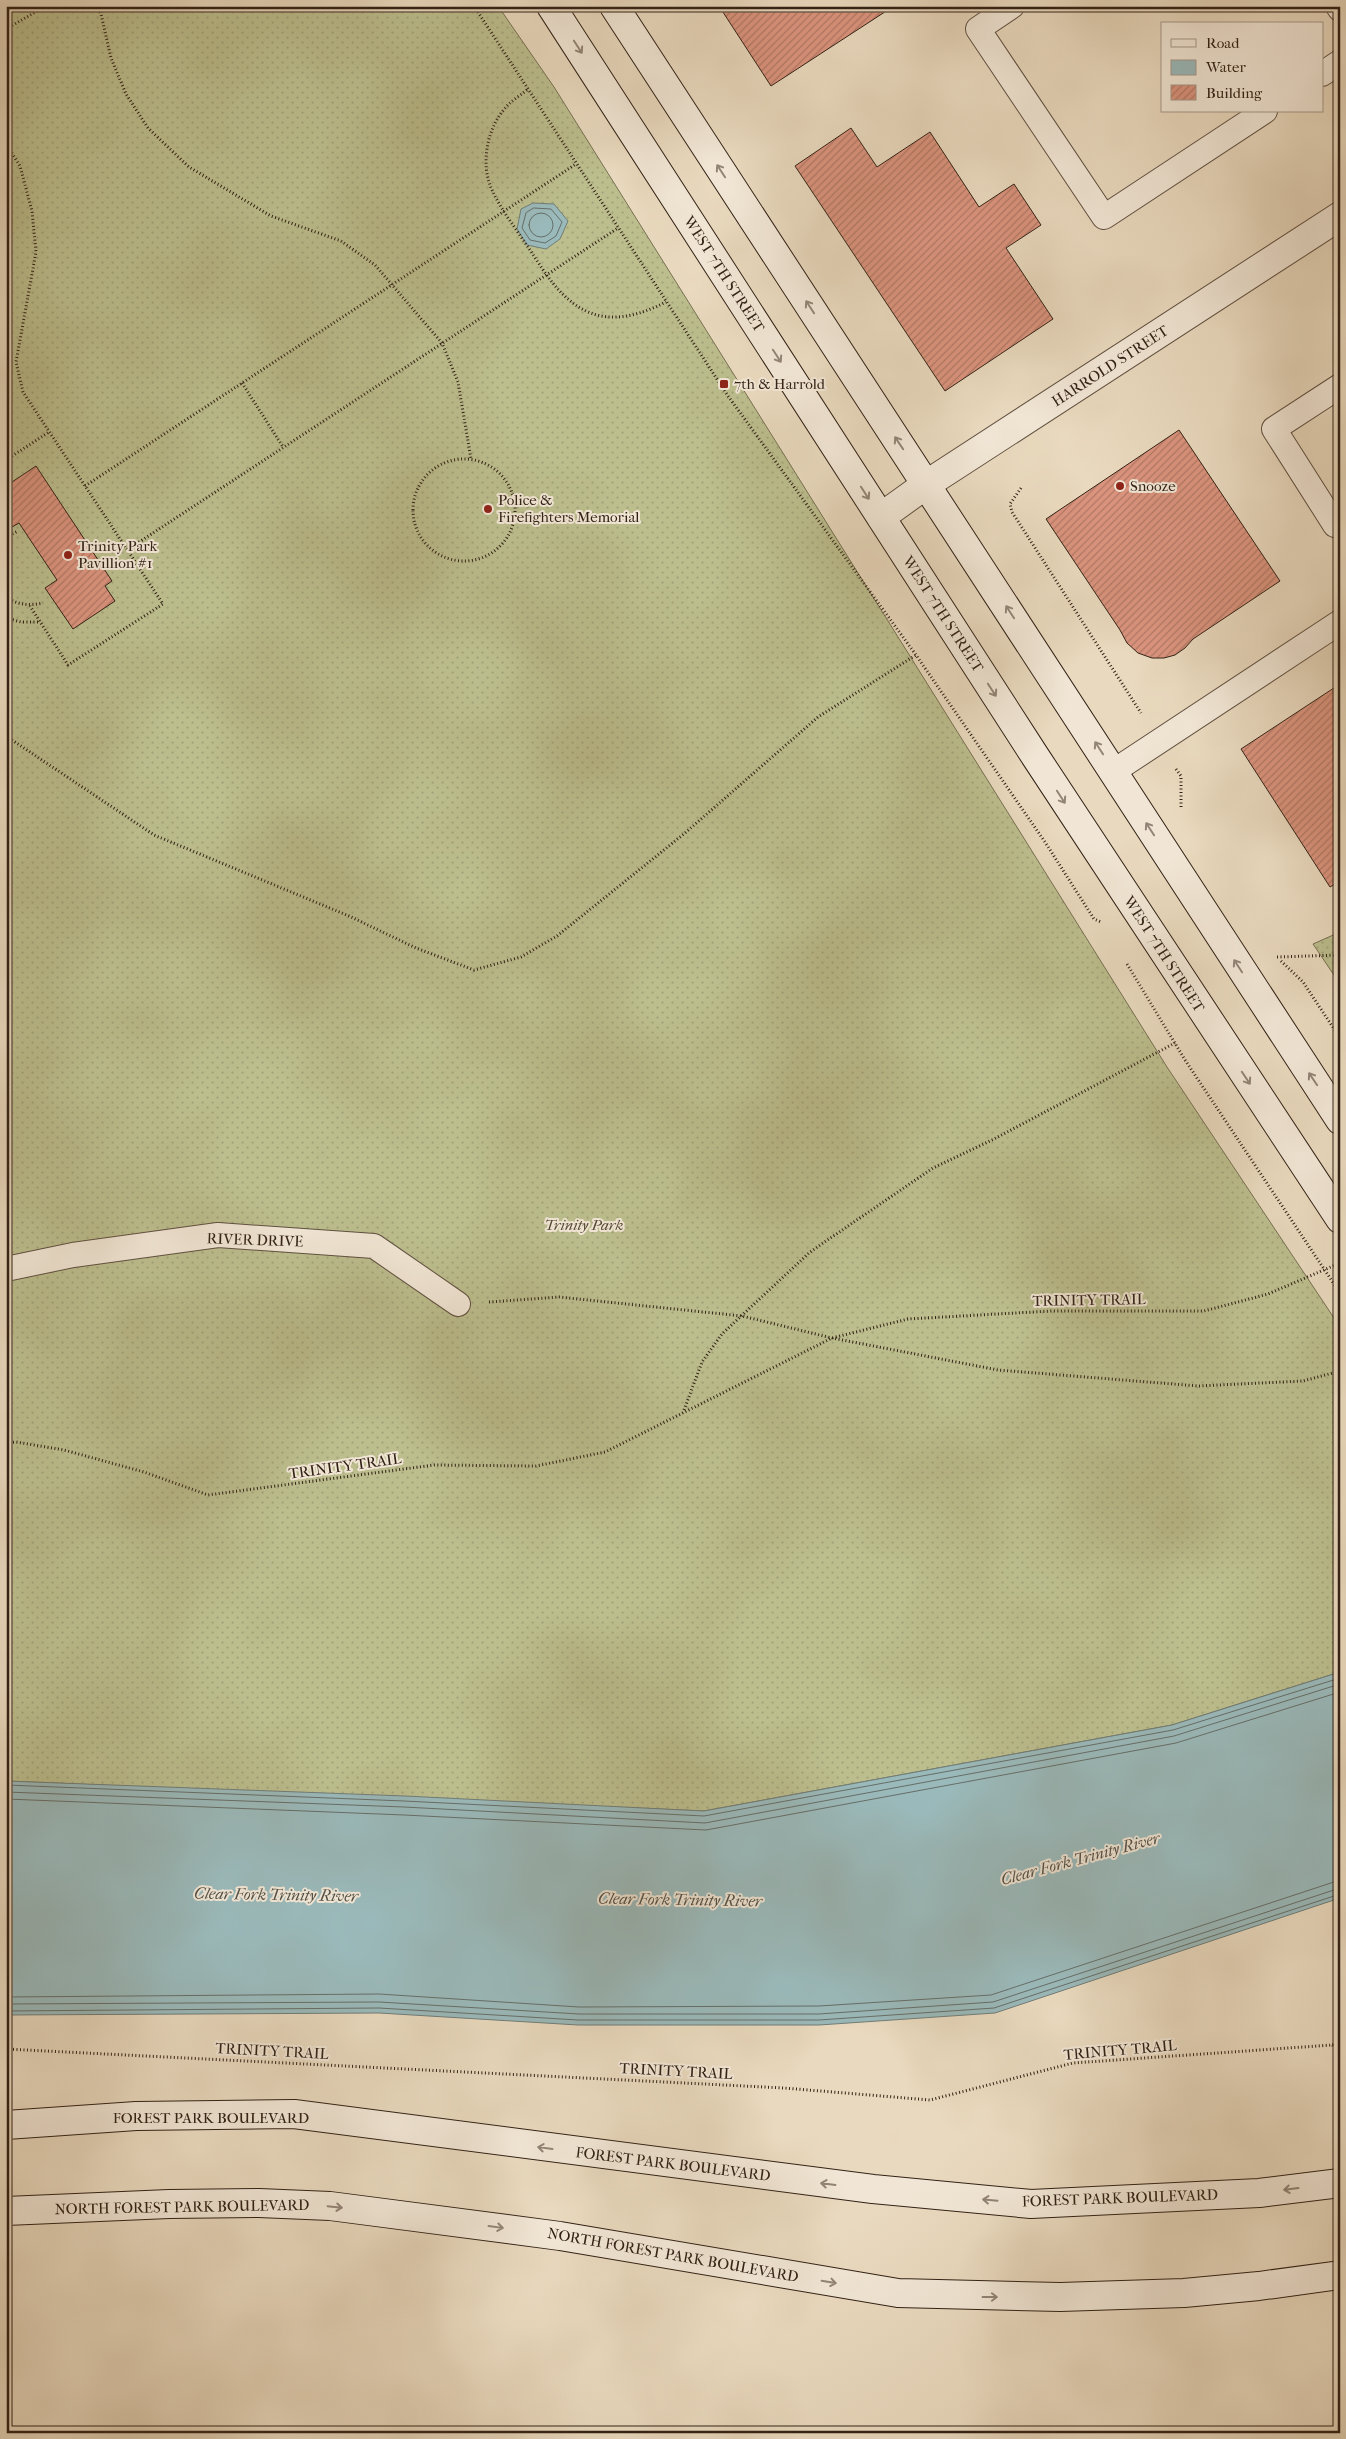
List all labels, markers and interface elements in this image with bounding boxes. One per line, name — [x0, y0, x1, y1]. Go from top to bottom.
legend — [1161, 22, 1324, 112]
text: Road — [1206, 34, 1240, 52]
one-way arrow — [573, 40, 583, 54]
text: Water — [1205, 58, 1246, 76]
text: Building — [1206, 84, 1263, 102]
one-way arrow — [716, 165, 726, 179]
street label: WEST 7TH STREET — [679, 212, 769, 336]
one-way arrow — [805, 301, 815, 315]
street label: HARROLD STREET — [1048, 321, 1172, 410]
one-way arrow — [772, 349, 782, 363]
place label: 7th & Harrold — [734, 375, 826, 393]
marker: 7th & Harrold — [718, 378, 730, 390]
one-way arrow — [894, 436, 904, 450]
place label: Snooze — [1130, 477, 1176, 495]
marker: Snooze — [1114, 480, 1126, 492]
one-way arrow — [860, 486, 870, 500]
place label: Police & Firefighters Memorial — [498, 491, 640, 526]
marker: Police & Firefighters Memorial — [482, 503, 494, 515]
place label: Trinity Park Pavillion #1 — [78, 537, 158, 572]
marker: Trinity Park Pavillion #1 — [62, 549, 74, 561]
street label: WEST 7TH STREET — [898, 552, 988, 676]
one-way arrow — [1005, 606, 1015, 620]
one-way arrow — [987, 683, 997, 697]
one-way arrow — [1094, 742, 1104, 756]
one-way arrow — [1056, 789, 1066, 803]
one-way arrow — [1145, 823, 1155, 837]
street label: WEST 7TH STREET — [1119, 892, 1209, 1016]
one-way arrow — [1233, 959, 1243, 973]
one-way arrow — [1241, 1071, 1251, 1085]
one-way arrow — [1308, 1072, 1318, 1086]
park label: Trinity Park — [545, 1216, 624, 1234]
street label: RIVER DRIVE — [206, 1229, 304, 1251]
street label: TRINITY TRAIL — [1032, 1290, 1146, 1310]
street label: TRINITY TRAIL — [288, 1449, 402, 1483]
water label: Clear Fork Trinity River — [999, 1828, 1163, 1889]
water label: Clear Fork Trinity River — [194, 1884, 360, 1905]
water label: Clear Fork Trinity River — [598, 1889, 764, 1910]
street label: TRINITY TRAIL — [1063, 2036, 1177, 2064]
street label: TRINITY TRAIL — [215, 2039, 329, 2063]
street label: TRINITY TRAIL — [619, 2059, 733, 2083]
street label: FOREST PARK BOULEVARD — [113, 2109, 309, 2127]
one-way arrow — [537, 2143, 553, 2153]
street label: FOREST PARK BOULEVARD — [574, 2143, 772, 2185]
one-way arrow — [820, 2179, 836, 2189]
one-way arrow — [1284, 2184, 1300, 2194]
street label: FOREST PARK BOULEVARD — [1022, 2186, 1218, 2210]
one-way arrow — [982, 2195, 998, 2205]
street label: NORTH FOREST PARK BOULEVARD — [54, 2196, 310, 2218]
one-way arrow — [326, 2202, 342, 2212]
one-way arrow — [488, 2222, 504, 2232]
street label: NORTH FOREST PARK BOULEVARD — [546, 2224, 800, 2286]
one-way arrow — [821, 2277, 837, 2287]
one-way arrow — [982, 2292, 998, 2302]

